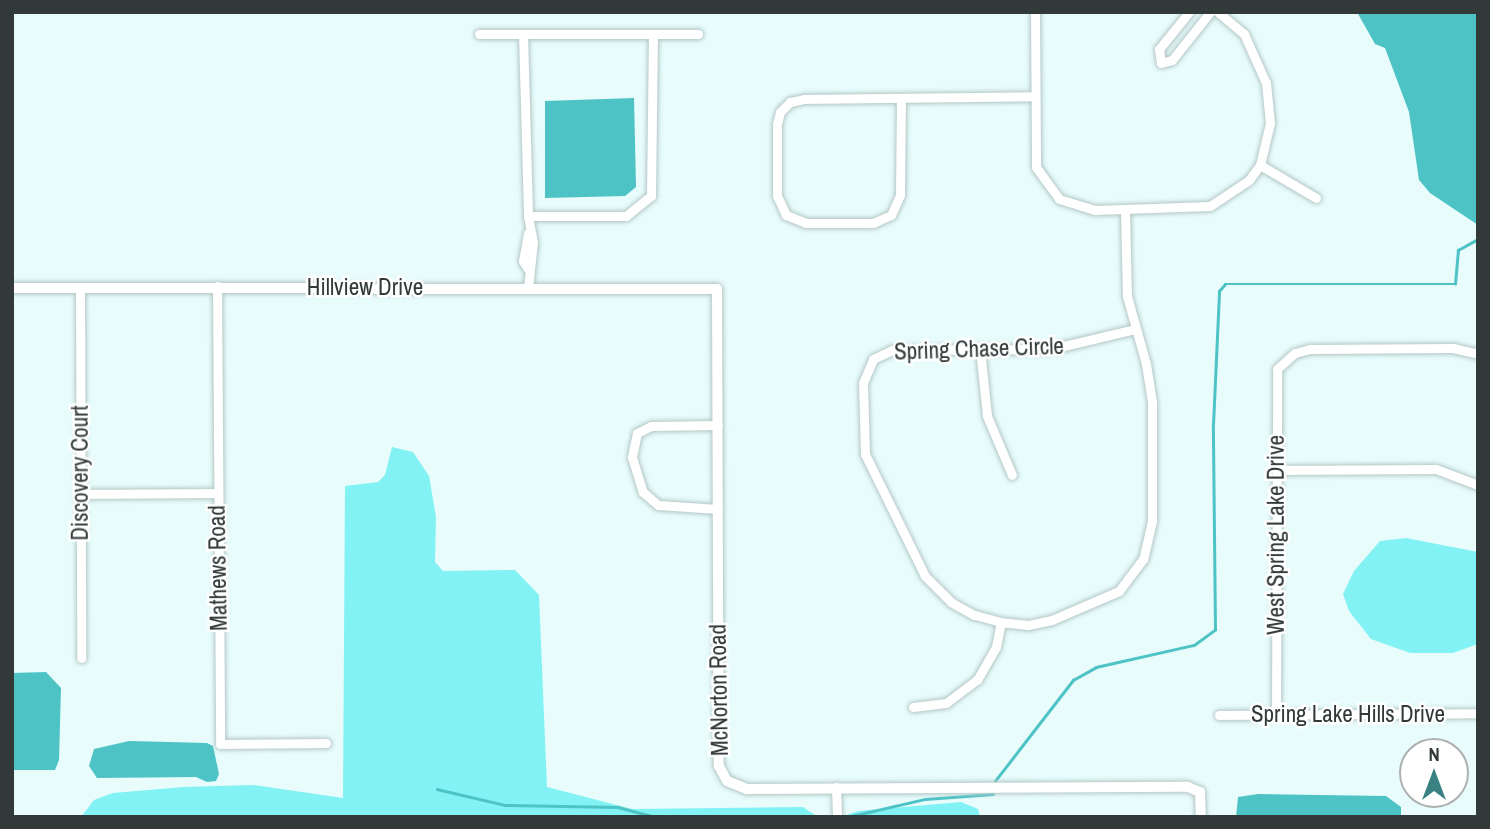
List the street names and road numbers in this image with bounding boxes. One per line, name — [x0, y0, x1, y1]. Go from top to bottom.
street label: Hillview Drive — [307, 273, 423, 301]
street label: Spring Chase Circle — [894, 332, 1064, 366]
street label: Discovery Court — [66, 405, 94, 541]
street label: West Spring Lake Drive — [1262, 435, 1290, 635]
street label: Mathews Road — [203, 505, 233, 631]
street label: McNorton Road — [704, 624, 734, 756]
street label: Spring Lake Hills Drive — [1251, 700, 1445, 728]

